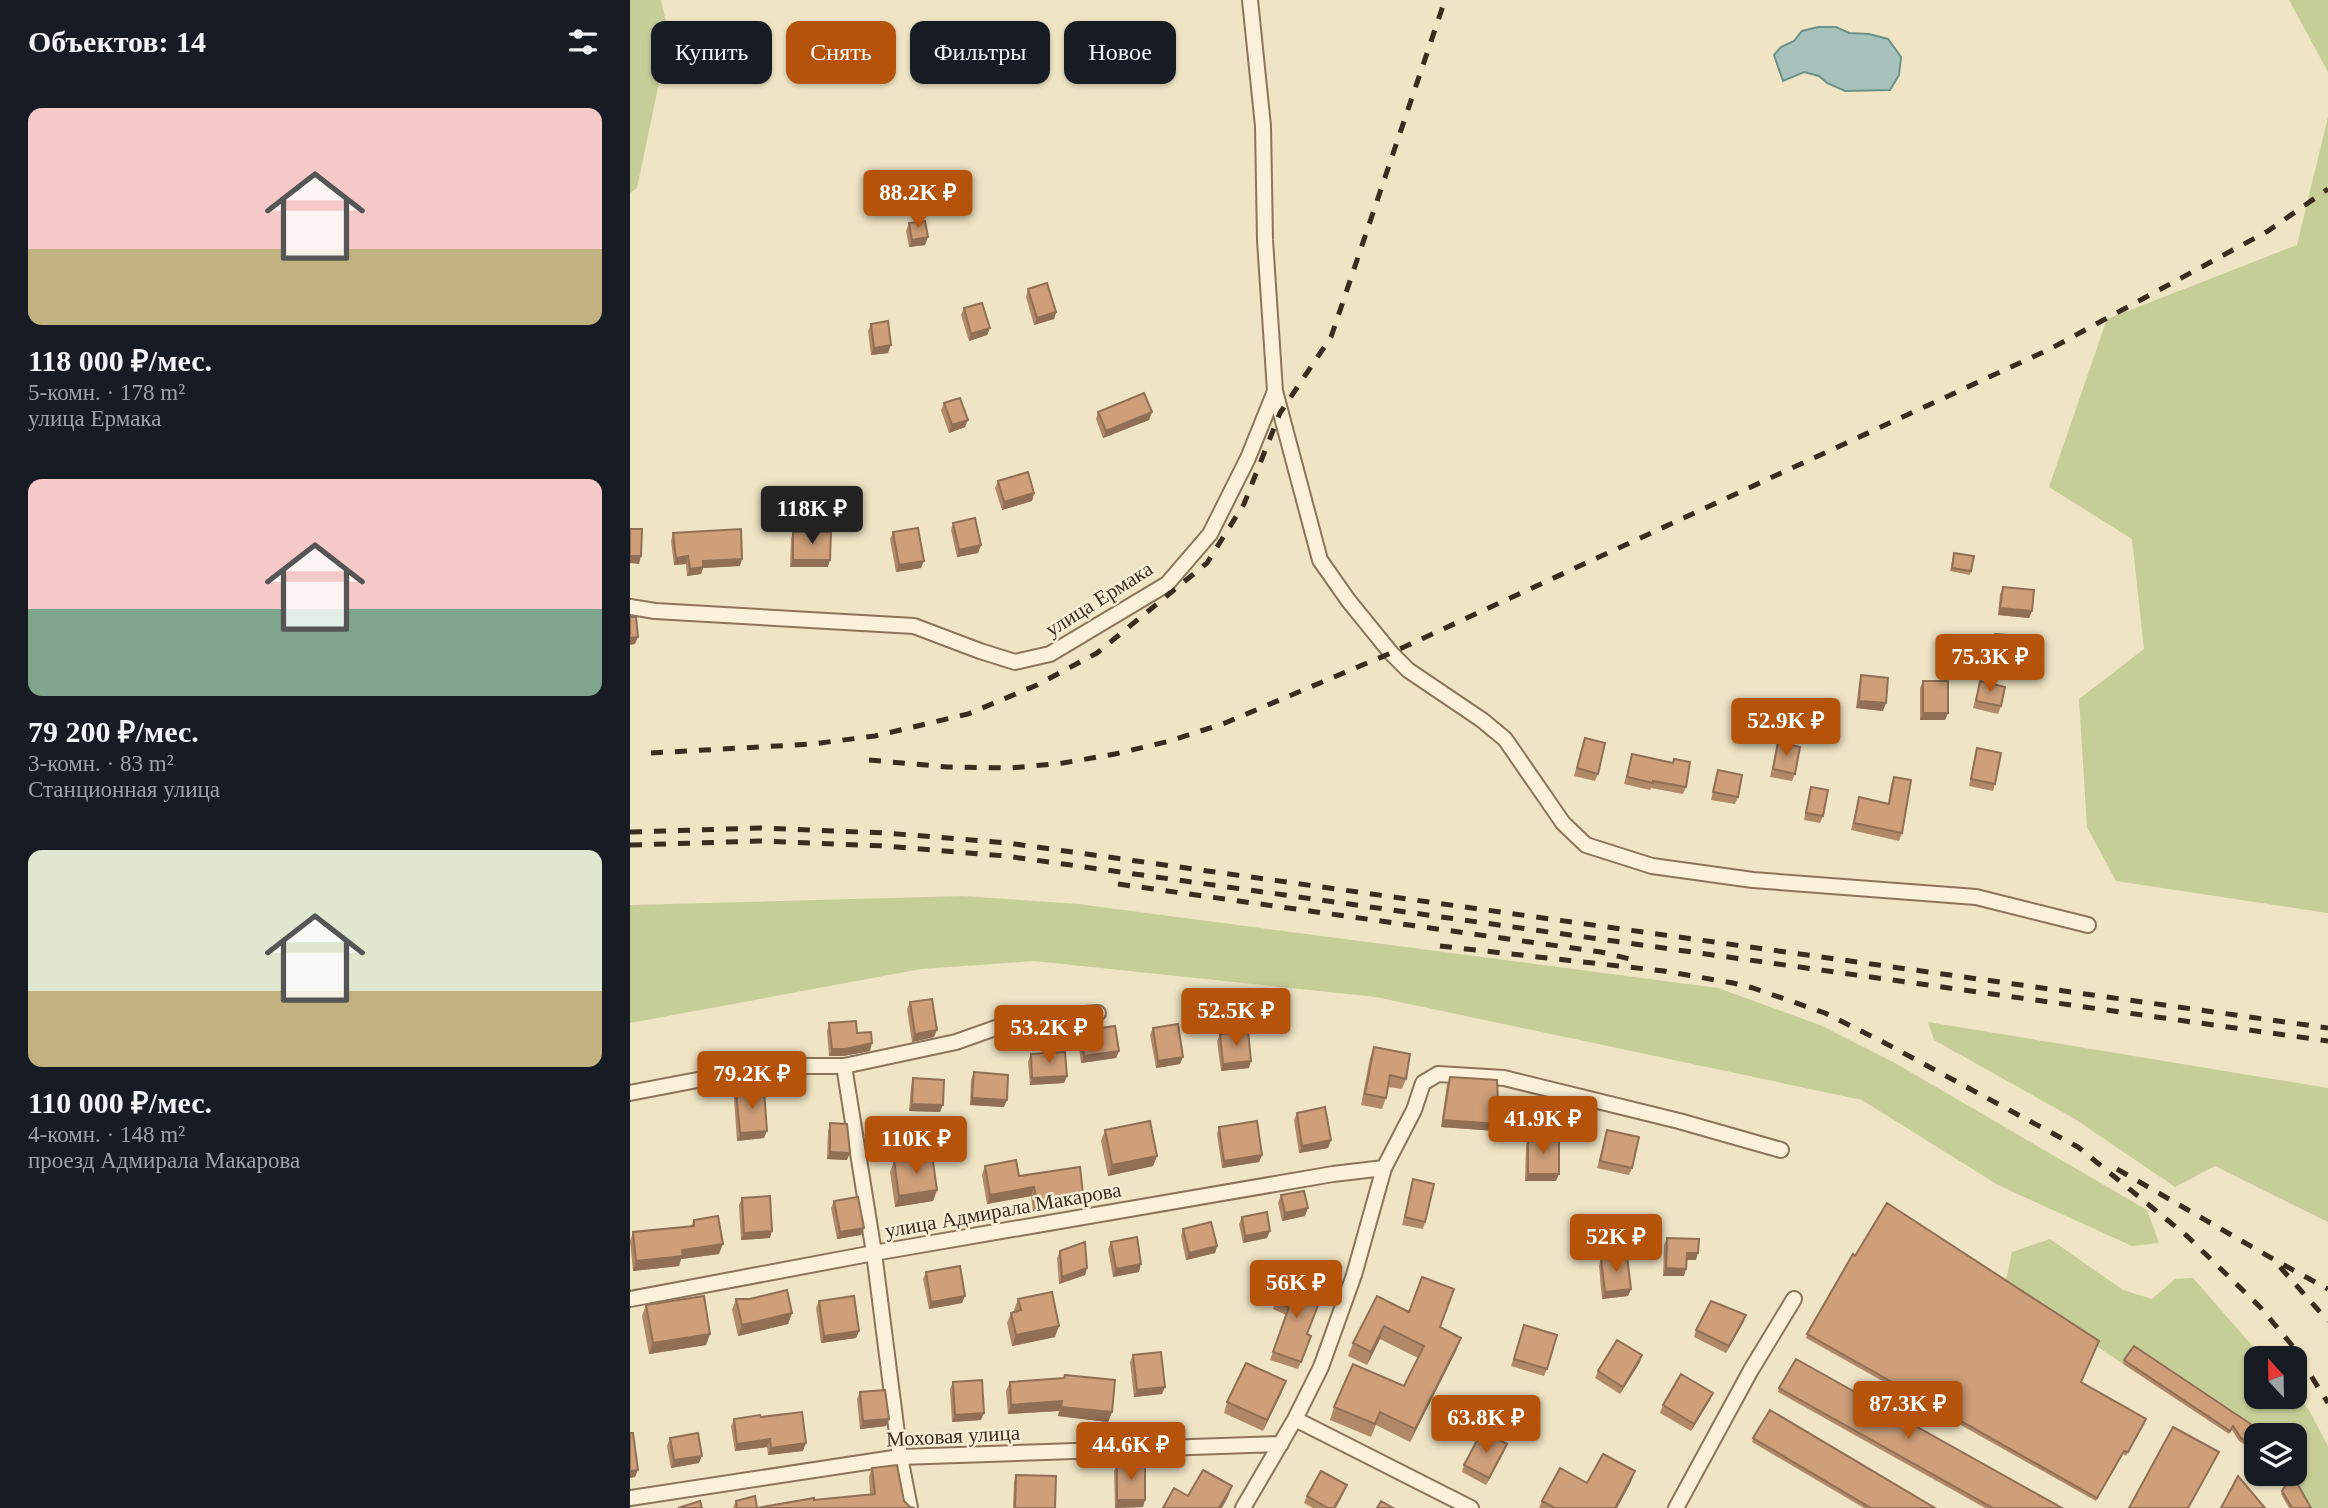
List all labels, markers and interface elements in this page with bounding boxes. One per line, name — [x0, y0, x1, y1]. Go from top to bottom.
chip: Купить — [651, 21, 772, 84]
chip: Снять — [786, 21, 896, 84]
chip: Фильтры — [910, 21, 1050, 84]
chip: Новое — [1064, 21, 1176, 84]
icon: filters — [564, 23, 602, 61]
text: Объектов: 14 — [28, 25, 206, 58]
icon: home — [252, 153, 378, 279]
pin: 88.2K ₽ — [853, 170, 983, 230]
text: 88.2K ₽ — [879, 180, 957, 205]
text: 118 000 ₽/мес. — [28, 344, 212, 377]
text: 5-комн. · 178 m² — [28, 380, 185, 405]
text: улица Ермака — [28, 406, 161, 431]
pin: 118K ₽ — [755, 486, 869, 546]
text: 118K ₽ — [777, 496, 847, 521]
icon: home — [252, 524, 378, 650]
street label: улица Ермака — [1041, 556, 1158, 641]
pin: 75.3K ₽ — [1925, 634, 2055, 694]
text: 75.3K ₽ — [1951, 644, 2029, 669]
pin: 52.9K ₽ — [1721, 698, 1851, 758]
text: 52.9K ₽ — [1747, 708, 1825, 733]
text: 79 200 ₽/мес. — [28, 715, 199, 748]
text: 3-комн. · 83 m² — [28, 751, 174, 776]
text: Станционная улица — [28, 777, 220, 802]
icon: home — [252, 895, 378, 1021]
pin: 52.5K ₽ — [1171, 988, 1301, 1048]
text: 52.5K ₽ — [1197, 998, 1275, 1023]
pin: 53.2K ₽ — [984, 1006, 1114, 1065]
text: 53.2K ₽ — [1010, 1015, 1088, 1040]
pin: 79.2K ₽ — [687, 1052, 817, 1111]
text: 79.2K ₽ — [713, 1061, 791, 1086]
text: 110 000 ₽/мес. — [28, 1086, 212, 1119]
pin: 41.9K ₽ — [1478, 1096, 1608, 1156]
text: 41.9K ₽ — [1504, 1106, 1582, 1131]
pin: 110K ₽ — [859, 1116, 973, 1176]
text: 4-комн. · 148 m² — [28, 1122, 185, 1147]
text: 110K ₽ — [881, 1126, 951, 1151]
text: проезд Адмирала Макарова — [28, 1148, 300, 1173]
street label: улица Адмирала Макарова — [883, 1177, 1124, 1243]
pin: 52K ₽ — [1567, 1214, 1665, 1274]
text: 52K ₽ — [1586, 1224, 1646, 1249]
pin: 56K ₽ — [1247, 1260, 1345, 1320]
text: 56K ₽ — [1266, 1270, 1326, 1295]
north arrow — [2244, 1346, 2306, 1409]
map controls — [2244, 1346, 2307, 1486]
pin: 87.3K ₽ — [1843, 1382, 1973, 1441]
text: 87.3K ₽ — [1869, 1391, 1947, 1416]
pin: 63.8K ₽ — [1421, 1396, 1551, 1455]
text: 63.8K ₽ — [1447, 1405, 1525, 1430]
street label: Моховая улица — [885, 1420, 1021, 1451]
pin: 44.6K ₽ — [1066, 1422, 1196, 1482]
button: layers — [2244, 1423, 2307, 1486]
text: 44.6K ₽ — [1092, 1432, 1170, 1457]

